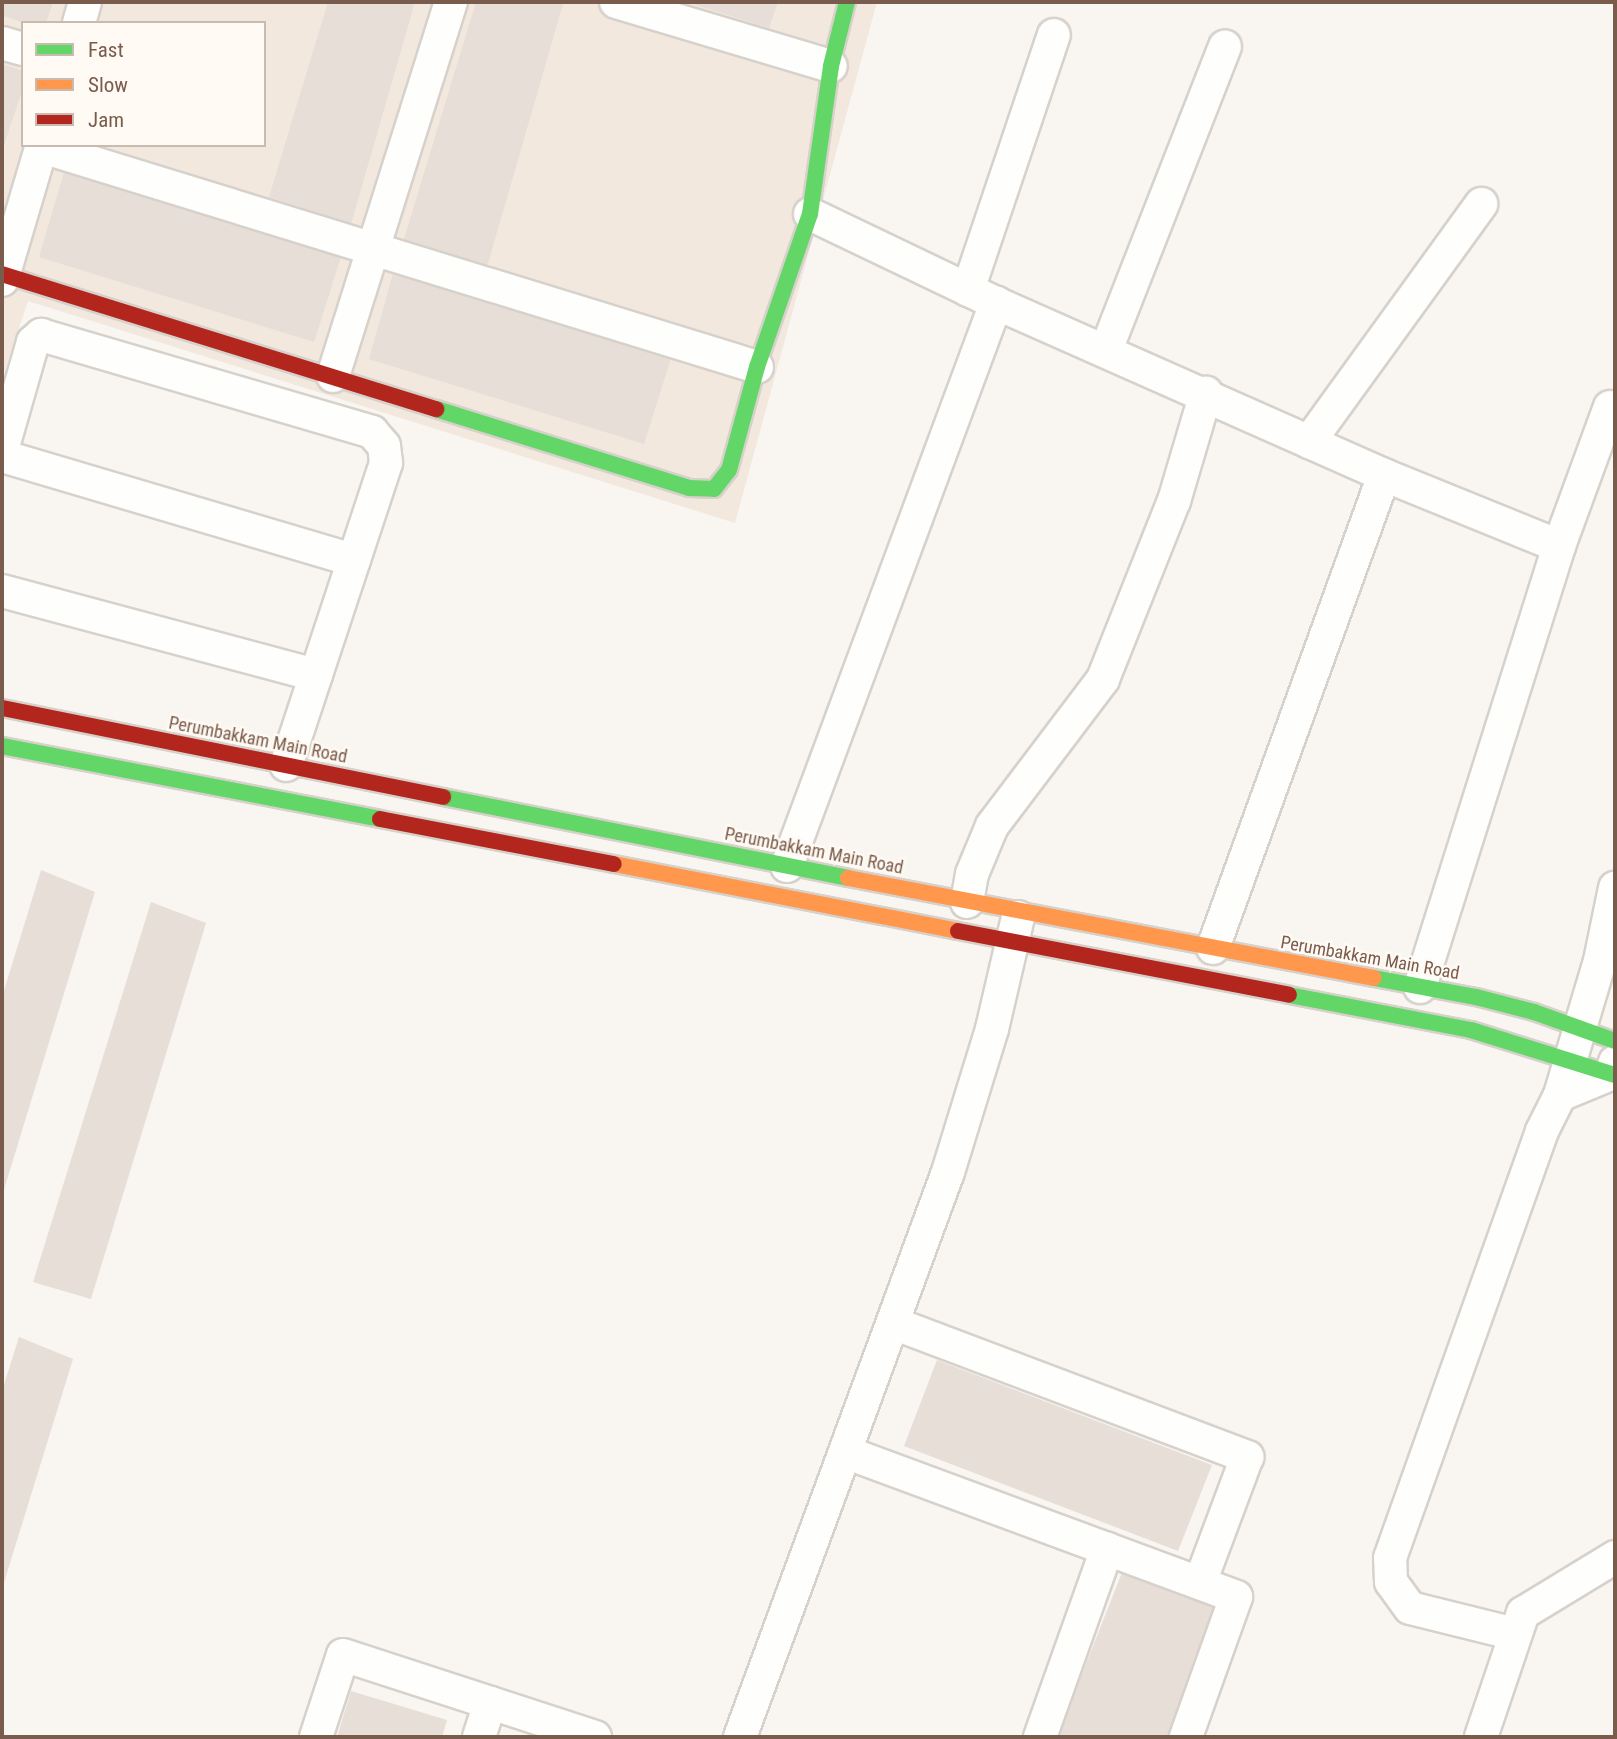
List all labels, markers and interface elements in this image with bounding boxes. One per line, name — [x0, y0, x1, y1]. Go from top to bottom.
legend — [21, 21, 266, 147]
text: Fast — [88, 38, 124, 62]
text: Slow — [88, 73, 128, 97]
text: Jam — [88, 108, 124, 132]
street label: Perumbakkam Main Road — [167, 712, 349, 768]
street label: Perumbakkam Main Road — [723, 823, 905, 879]
street label: Perumbakkam Main Road — [1279, 932, 1461, 984]

